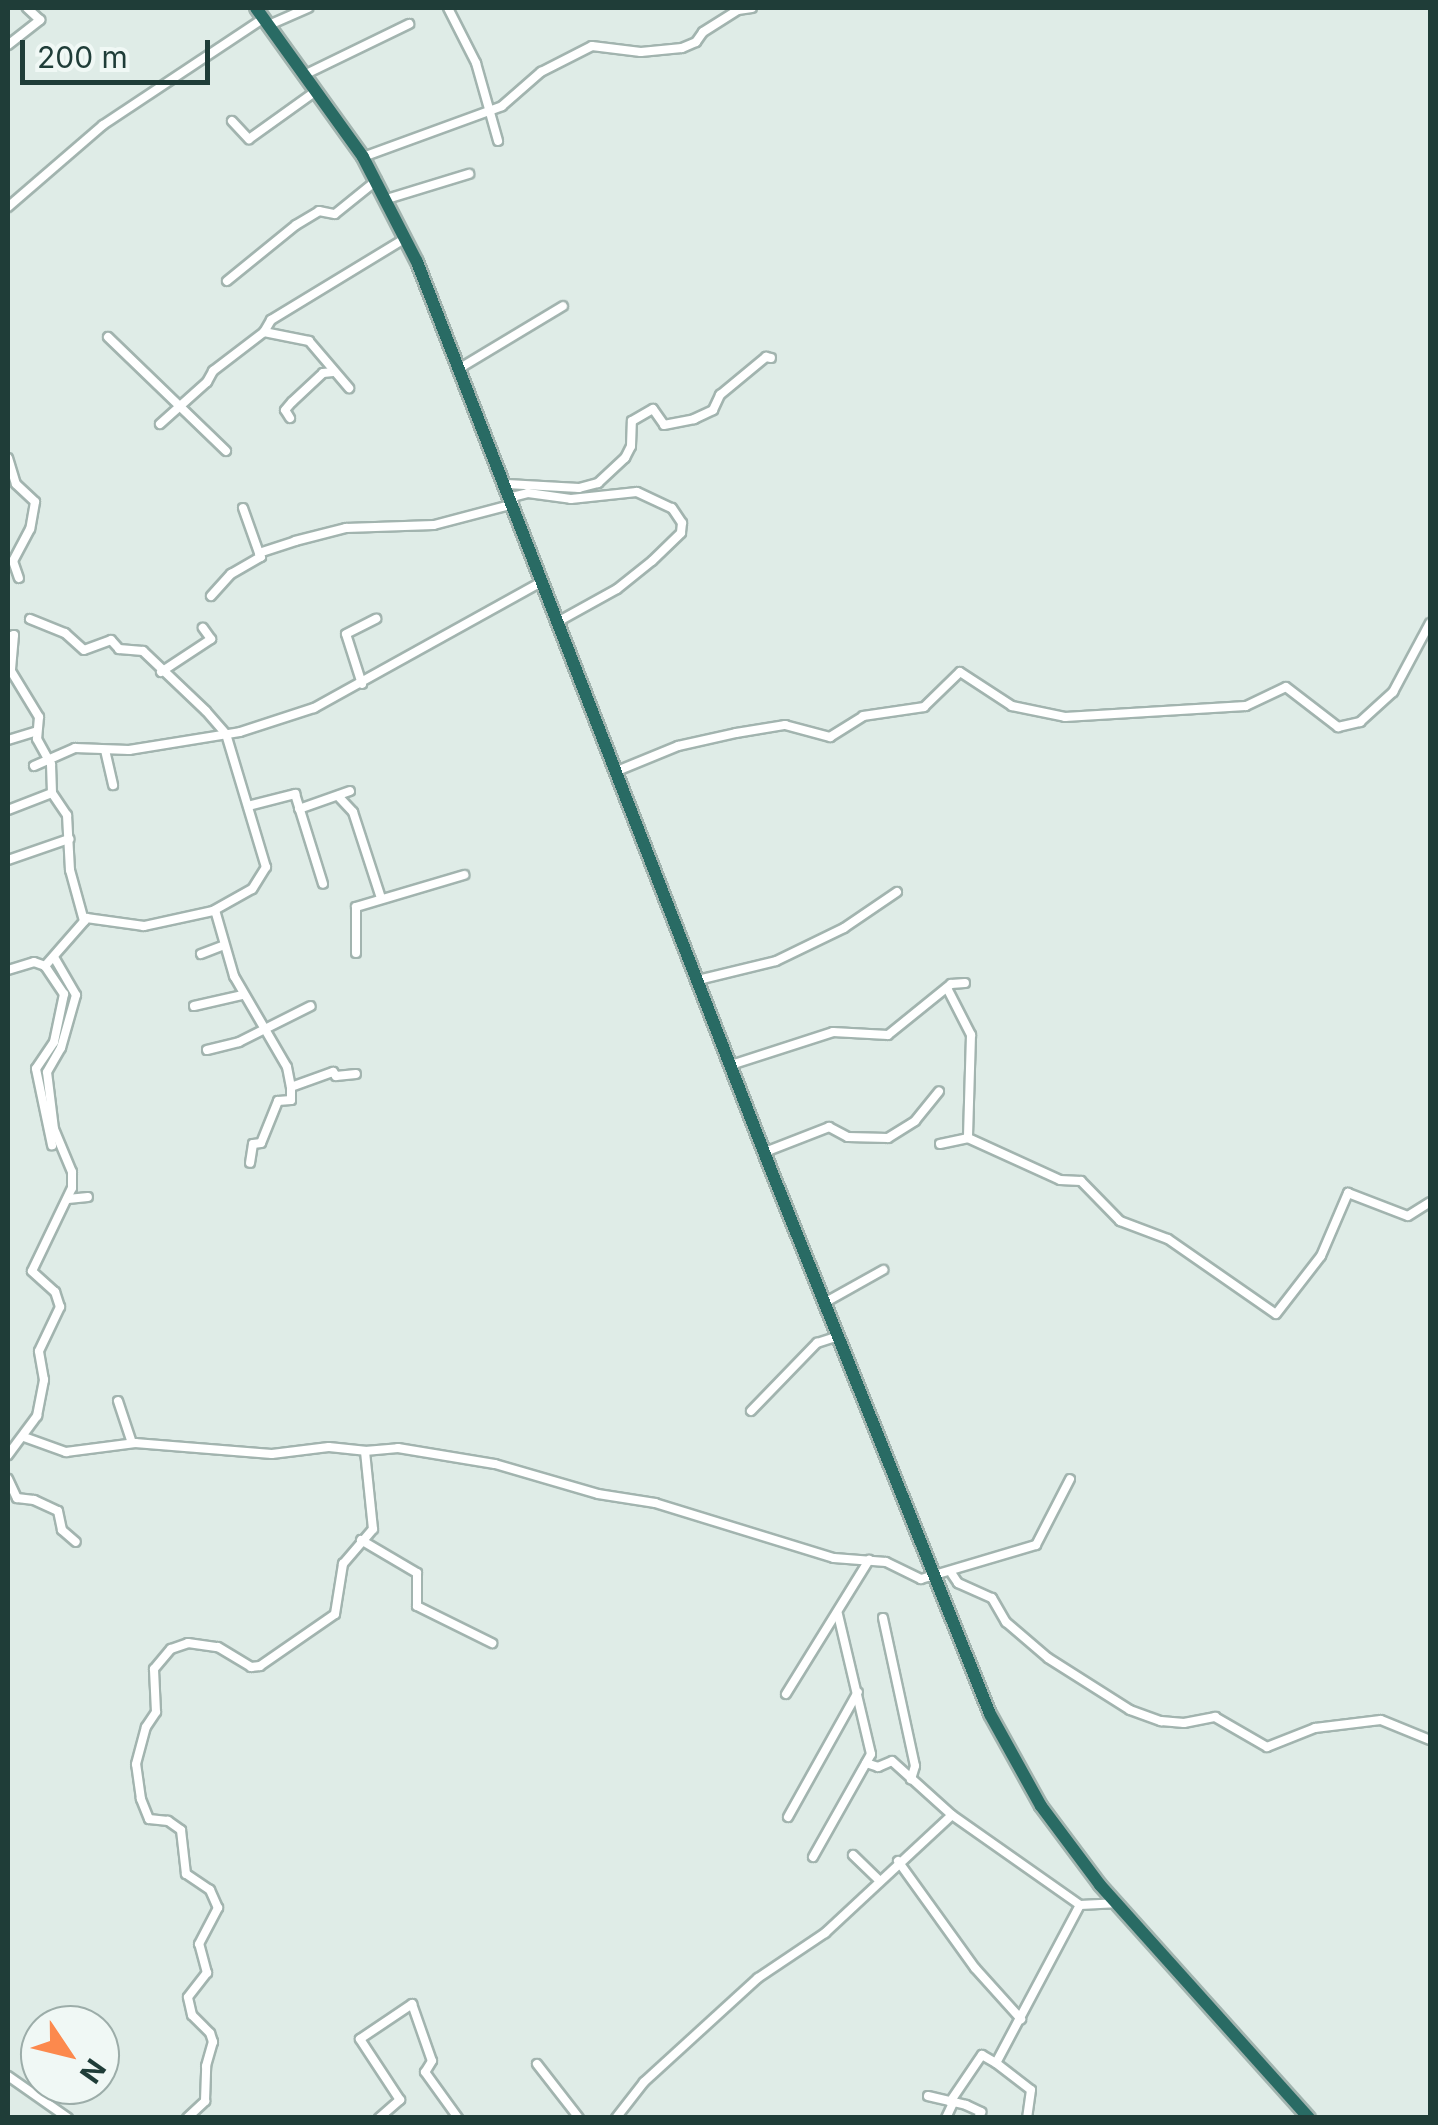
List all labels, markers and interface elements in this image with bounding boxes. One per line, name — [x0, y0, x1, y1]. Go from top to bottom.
scale bar — [25, 20, 215, 82]
text: 200 m — [37, 39, 128, 75]
north arrow — [20, 2005, 120, 2105]
text: N — [73, 2053, 113, 2090]

